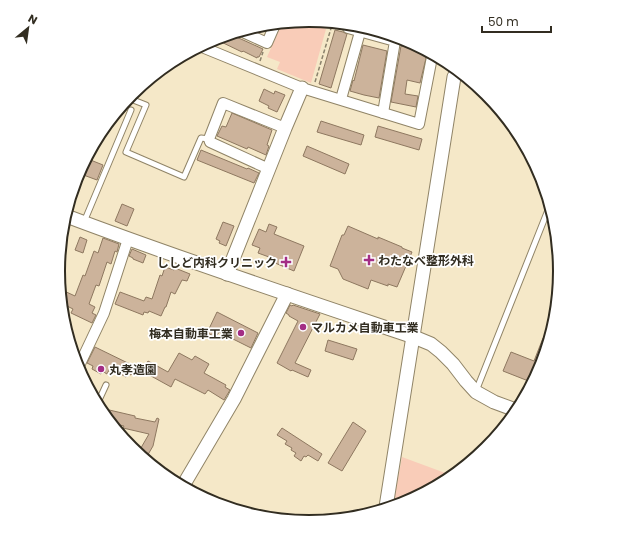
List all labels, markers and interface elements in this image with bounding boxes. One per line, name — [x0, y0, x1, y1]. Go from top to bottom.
north arrow — [8, 8, 48, 48]
scale bar — [482, 8, 551, 34]
text: N — [25, 10, 40, 28]
text: 50 m — [488, 13, 519, 30]
place label: わたなべ整形外科 — [378, 252, 474, 269]
place label: ししど内科クリニック — [157, 254, 277, 271]
marker: わたなべ整形外科 — [363, 254, 375, 266]
marker: ししど内科クリニック — [280, 256, 292, 268]
place label: マルカメ自動車工業 — [311, 319, 419, 336]
marker: マルカメ自動車工業 — [298, 322, 308, 332]
place label: 梅本自動車工業 — [149, 325, 233, 342]
marker: 梅本自動車工業 — [236, 328, 246, 338]
place label: 丸孝造園 — [109, 361, 157, 378]
marker: 丸孝造園 — [96, 364, 106, 374]

